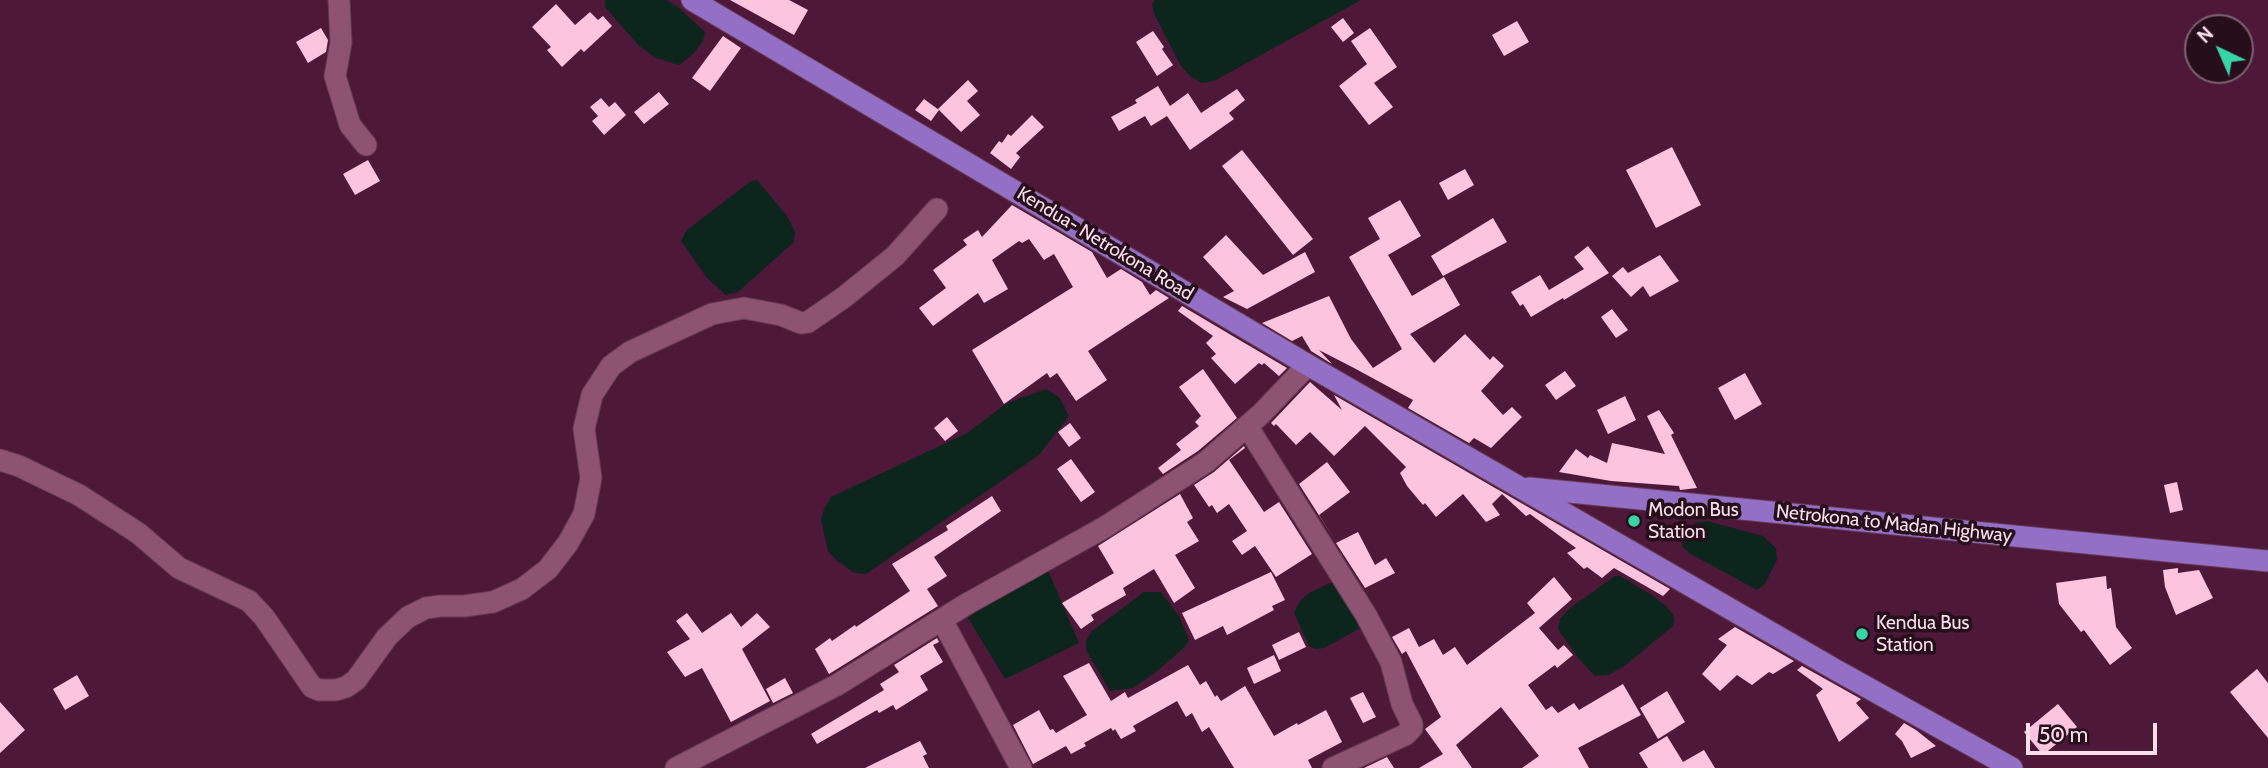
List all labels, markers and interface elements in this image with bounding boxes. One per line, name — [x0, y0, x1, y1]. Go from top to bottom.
north arrow — [2184, 14, 2254, 84]
text: N — [2193, 22, 2218, 48]
street label: Kendua- Netrokona Road — [1013, 182, 1197, 306]
place label: Modon Bus Station — [1648, 499, 1739, 543]
street label: Netrokona to Madan Highway — [1775, 500, 2013, 548]
marker: Modon Bus Station — [1626, 513, 1642, 529]
place label: Kendua Bus Station — [1876, 612, 1969, 656]
marker: Kendua Bus Station — [1854, 626, 1870, 642]
scale bar — [2030, 708, 2161, 752]
text: 50 m — [2039, 722, 2088, 747]

